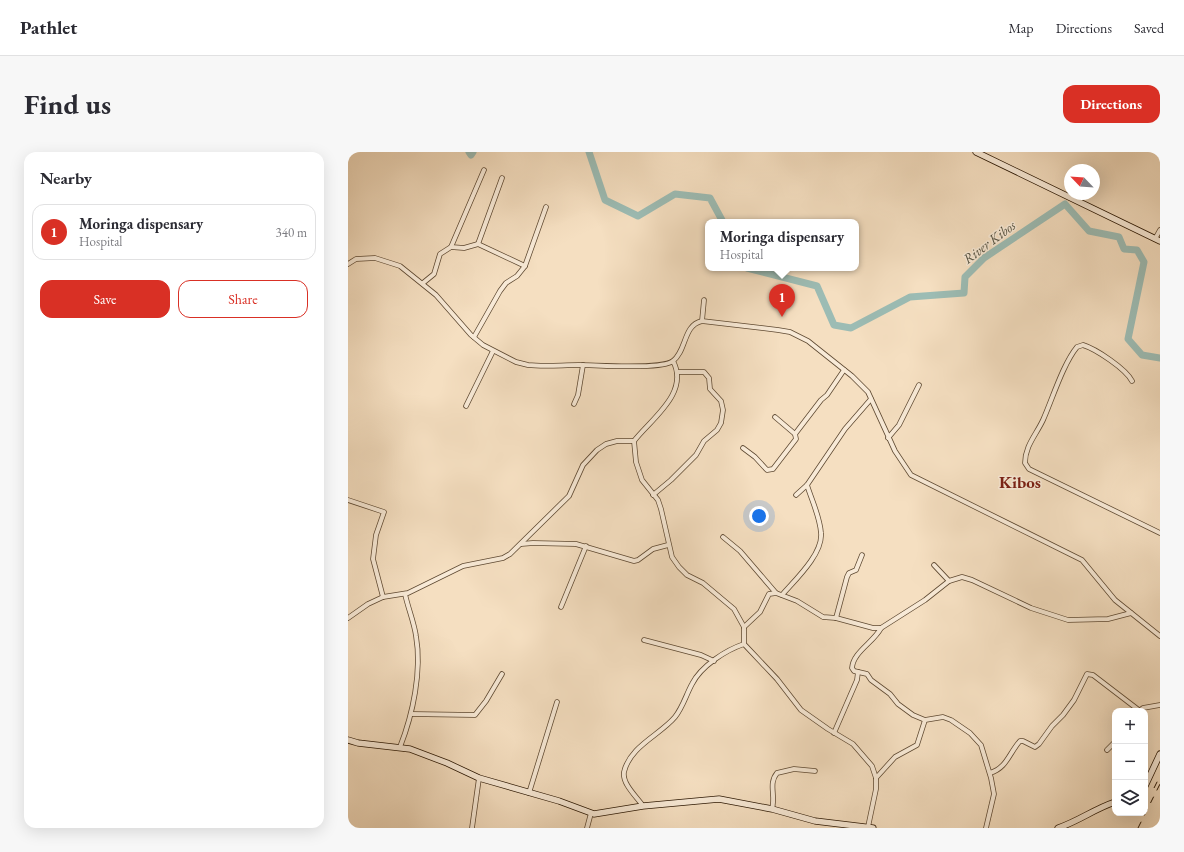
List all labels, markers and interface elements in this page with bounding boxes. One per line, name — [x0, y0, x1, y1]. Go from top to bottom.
text: Pathlet — [20, 15, 77, 40]
text: Map — [1008, 19, 1034, 37]
text: Directions — [1056, 19, 1112, 37]
text: Saved — [1134, 19, 1164, 37]
button: Directions — [1063, 85, 1160, 123]
text: Find us — [24, 86, 111, 122]
north arrow — [1064, 164, 1100, 200]
text: Nearby — [40, 167, 92, 189]
text: Moringa dispensary — [79, 214, 203, 233]
water label: River Kibos — [959, 216, 1019, 268]
popup — [705, 219, 859, 271]
text: 1 — [51, 224, 57, 241]
text: 340 m — [276, 224, 307, 241]
text: Moringa dispensary — [720, 227, 844, 246]
text: Hospital — [79, 233, 123, 250]
text: Hospital — [720, 246, 763, 263]
button: Save — [40, 280, 170, 318]
button: Share — [178, 280, 308, 318]
pin: 1 — [769, 284, 795, 317]
district label: Kibos — [999, 471, 1041, 493]
your location — [749, 506, 769, 526]
map controls — [1112, 708, 1148, 816]
button: + — [1112, 708, 1148, 744]
button: − — [1112, 744, 1148, 780]
button: layers — [1112, 780, 1148, 816]

